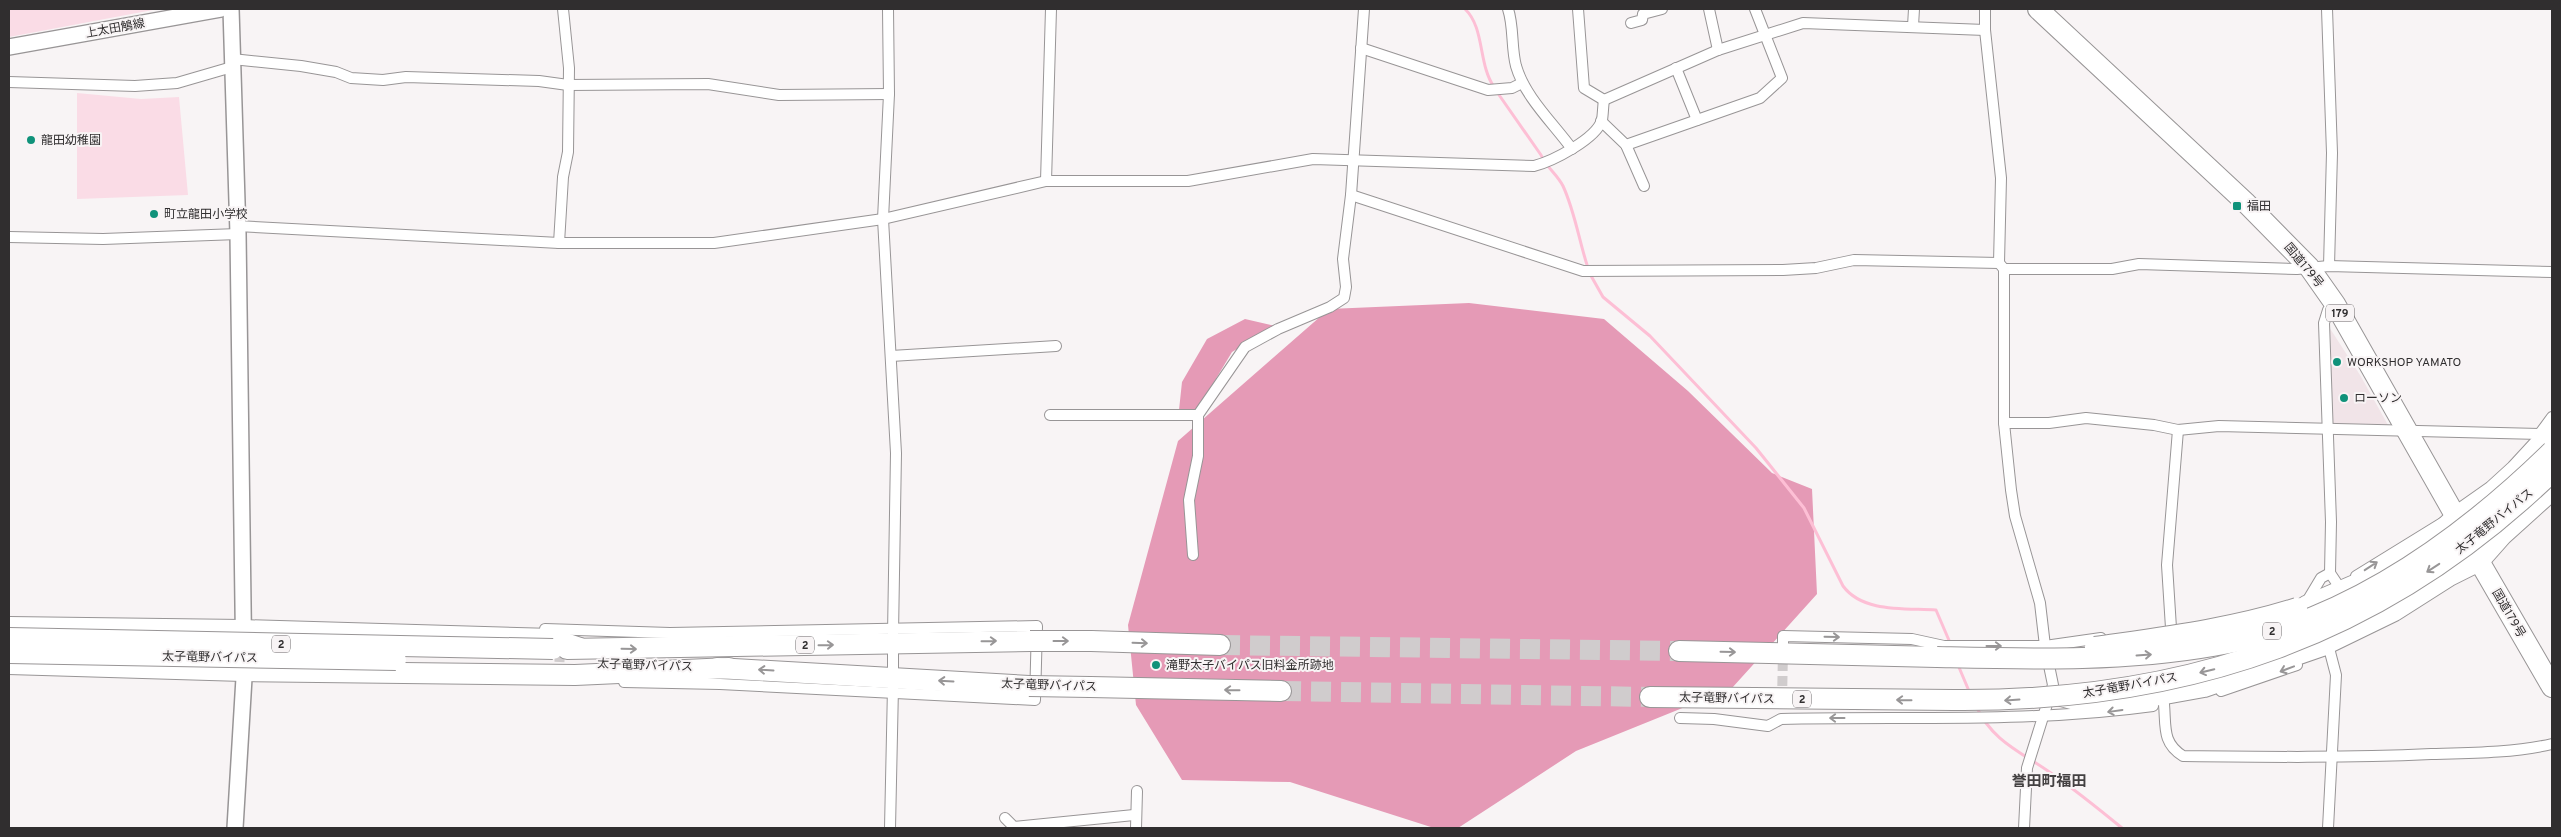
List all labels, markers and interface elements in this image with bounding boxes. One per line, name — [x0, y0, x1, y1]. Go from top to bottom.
street label: 上太田鵤線 — [84, 16, 146, 42]
place label: 龍田幼稚園 — [41, 133, 101, 149]
marker: 龍田幼稚園 — [25, 134, 37, 146]
place label: 福田 — [2247, 199, 2271, 215]
marker: 福田 — [2231, 200, 2243, 212]
place label: 町立龍田小学校 — [164, 207, 248, 223]
marker: 町立龍田小学校 — [148, 208, 160, 220]
street label: 国道179号 — [2280, 240, 2327, 291]
road number: 179 — [2326, 304, 2354, 322]
place label: WORKSHOP YAMATO — [2347, 355, 2461, 371]
marker: WORKSHOP YAMATO — [2331, 356, 2343, 368]
place label: ローソン — [2354, 391, 2402, 407]
marker: ローソン — [2338, 392, 2350, 404]
street label: 太子竜野バイパス — [2452, 485, 2537, 558]
one-way arrow — [2364, 561, 2378, 572]
one-way arrow — [2427, 564, 2441, 574]
street label: 国道179号 — [2488, 586, 2529, 641]
road number: 2 — [2263, 622, 2281, 640]
one-way arrow — [1824, 632, 1840, 642]
road number: 2 — [272, 636, 290, 652]
road number: 2 — [796, 636, 814, 654]
one-way arrow — [1052, 636, 1068, 646]
one-way arrow — [980, 637, 996, 646]
one-way arrow — [1132, 638, 1148, 647]
one-way arrow — [818, 640, 834, 650]
one-way arrow — [1985, 641, 2001, 651]
one-way arrow — [621, 644, 637, 653]
one-way arrow — [1720, 647, 1736, 657]
street label: 太子竜野バイパス — [162, 649, 258, 667]
one-way arrow — [2135, 651, 2151, 660]
street label: 太子竜野バイパス — [597, 656, 693, 676]
place label: 滝野太子バイパス旧料金所跡地 — [1166, 658, 1334, 674]
marker: 滝野太子バイパス旧料金所跡地 — [1150, 659, 1162, 671]
one-way arrow — [2280, 664, 2295, 674]
one-way arrow — [758, 666, 774, 675]
one-way arrow — [2199, 667, 2215, 676]
street label: 太子竜野バイパス — [2082, 670, 2179, 702]
one-way arrow — [938, 676, 954, 685]
street label: 太子竜野バイパス — [1001, 676, 1097, 696]
one-way arrow — [1224, 685, 1240, 695]
street label: 太子竜野バイパス — [1679, 690, 1775, 708]
road number: 2 — [1793, 691, 1811, 708]
one-way arrow — [1897, 695, 1913, 705]
one-way arrow — [2004, 695, 2020, 704]
one-way arrow — [2108, 706, 2124, 716]
one-way arrow — [1830, 713, 1846, 723]
district label: 誉田町福田 — [2011, 773, 2087, 792]

